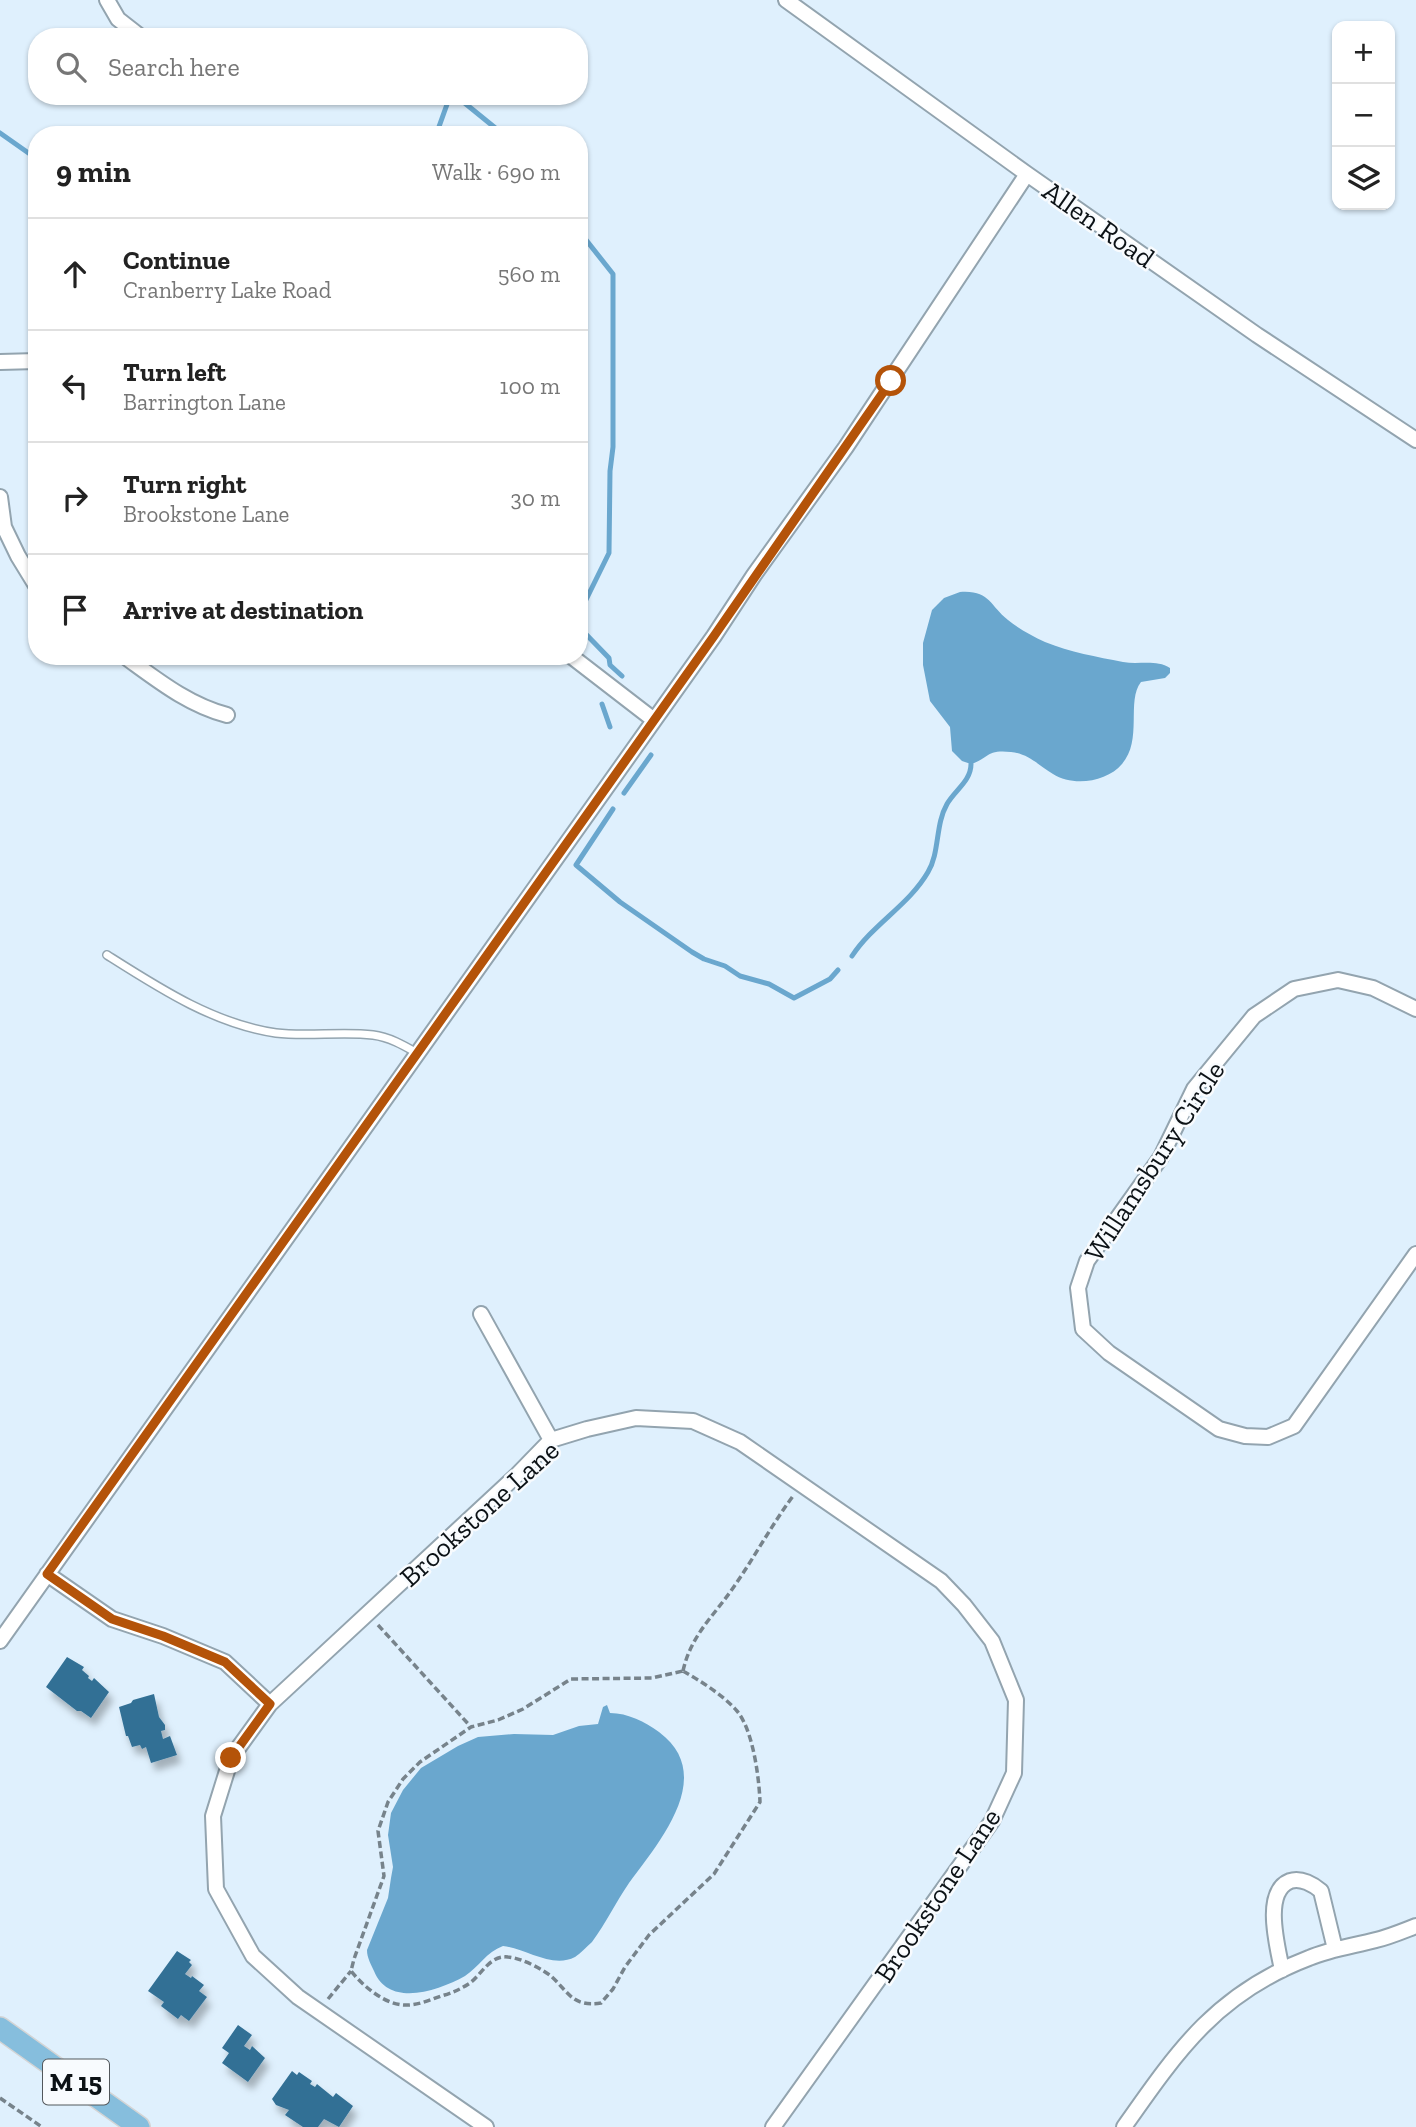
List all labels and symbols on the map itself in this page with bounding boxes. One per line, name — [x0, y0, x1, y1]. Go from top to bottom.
street label: Allen Road — [1036, 174, 1161, 275]
route start — [875, 365, 906, 396]
street label: Willamsbury Circle — [1077, 1055, 1231, 1268]
street label: Brookstone Lane — [393, 1433, 566, 1593]
route end — [215, 1742, 246, 1773]
street label: Brookstone Lane — [867, 1802, 1008, 1988]
road number: M 15 — [43, 2060, 109, 2104]

